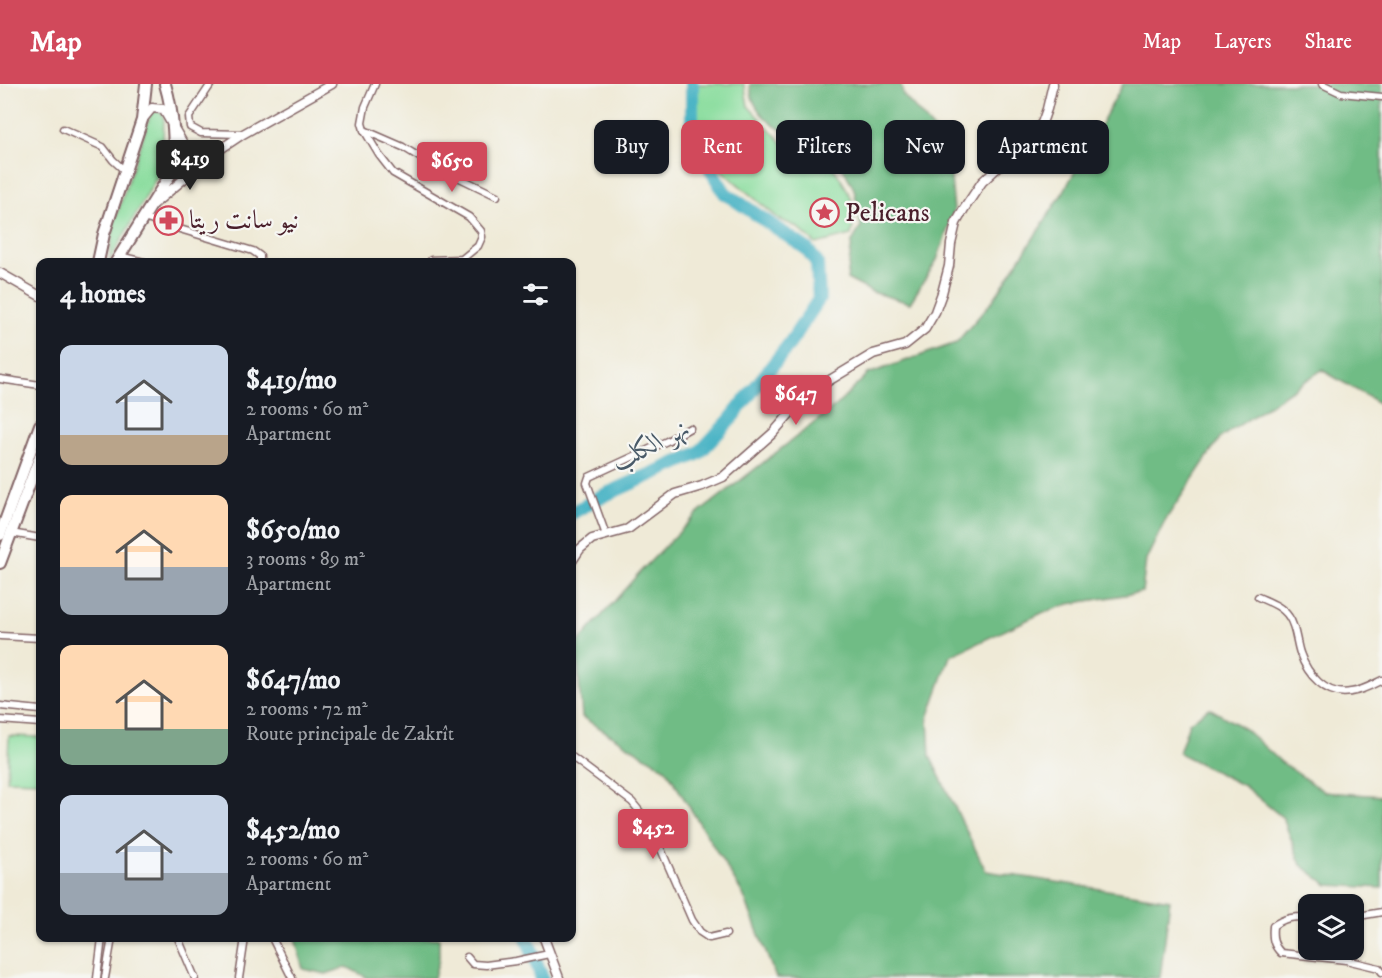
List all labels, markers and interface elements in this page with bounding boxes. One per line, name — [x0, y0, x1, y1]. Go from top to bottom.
text: Map — [30, 25, 82, 60]
text: Map — [1142, 29, 1181, 55]
text: Layers — [1214, 29, 1272, 55]
text: Share — [1305, 29, 1352, 55]
chip: Buy — [594, 120, 669, 174]
chip: Rent — [681, 120, 764, 174]
chip: Filters — [776, 120, 872, 174]
chip: New — [884, 120, 965, 174]
chip: Apartment — [977, 120, 1109, 174]
pin: $419 — [154, 140, 226, 191]
pin: $650 — [416, 142, 488, 193]
text: $419 — [170, 147, 210, 172]
text: $650 — [431, 149, 473, 174]
place icon: Pelicans — [808, 197, 840, 229]
place label: Pelicans — [845, 197, 930, 230]
pharmacy icon: نيو سانت ريتا — [152, 204, 184, 236]
place label: نيو سانت ريتا — [189, 204, 299, 237]
text: 4 homes — [60, 278, 146, 311]
icon: filters — [519, 278, 552, 311]
text: $419/mo — [246, 364, 337, 397]
icon: home — [108, 369, 180, 441]
pin: $647 — [760, 375, 832, 426]
text: $647 — [775, 382, 817, 407]
text: 2 rooms · 60 m² — [246, 397, 368, 422]
water label: نهر الكلب — [606, 411, 696, 479]
text: Apartment — [246, 422, 331, 447]
text: $650/mo — [246, 514, 340, 547]
icon: home — [108, 519, 180, 591]
text: 3 rooms · 89 m² — [246, 547, 365, 572]
text: Apartment — [246, 572, 331, 597]
text: $647/mo — [246, 664, 341, 697]
icon: home — [108, 669, 180, 741]
text: 2 rooms · 72 m² — [246, 697, 368, 722]
text: Route principale de Zakrît — [246, 722, 454, 747]
pin: $452 — [617, 809, 689, 860]
text: $452/mo — [246, 814, 340, 847]
text: $452 — [632, 816, 674, 841]
icon: home — [108, 819, 180, 891]
text: 2 rooms · 60 m² — [246, 847, 368, 872]
text: Apartment — [246, 872, 331, 897]
map controls — [1298, 894, 1364, 960]
button: layers — [1298, 894, 1364, 960]

